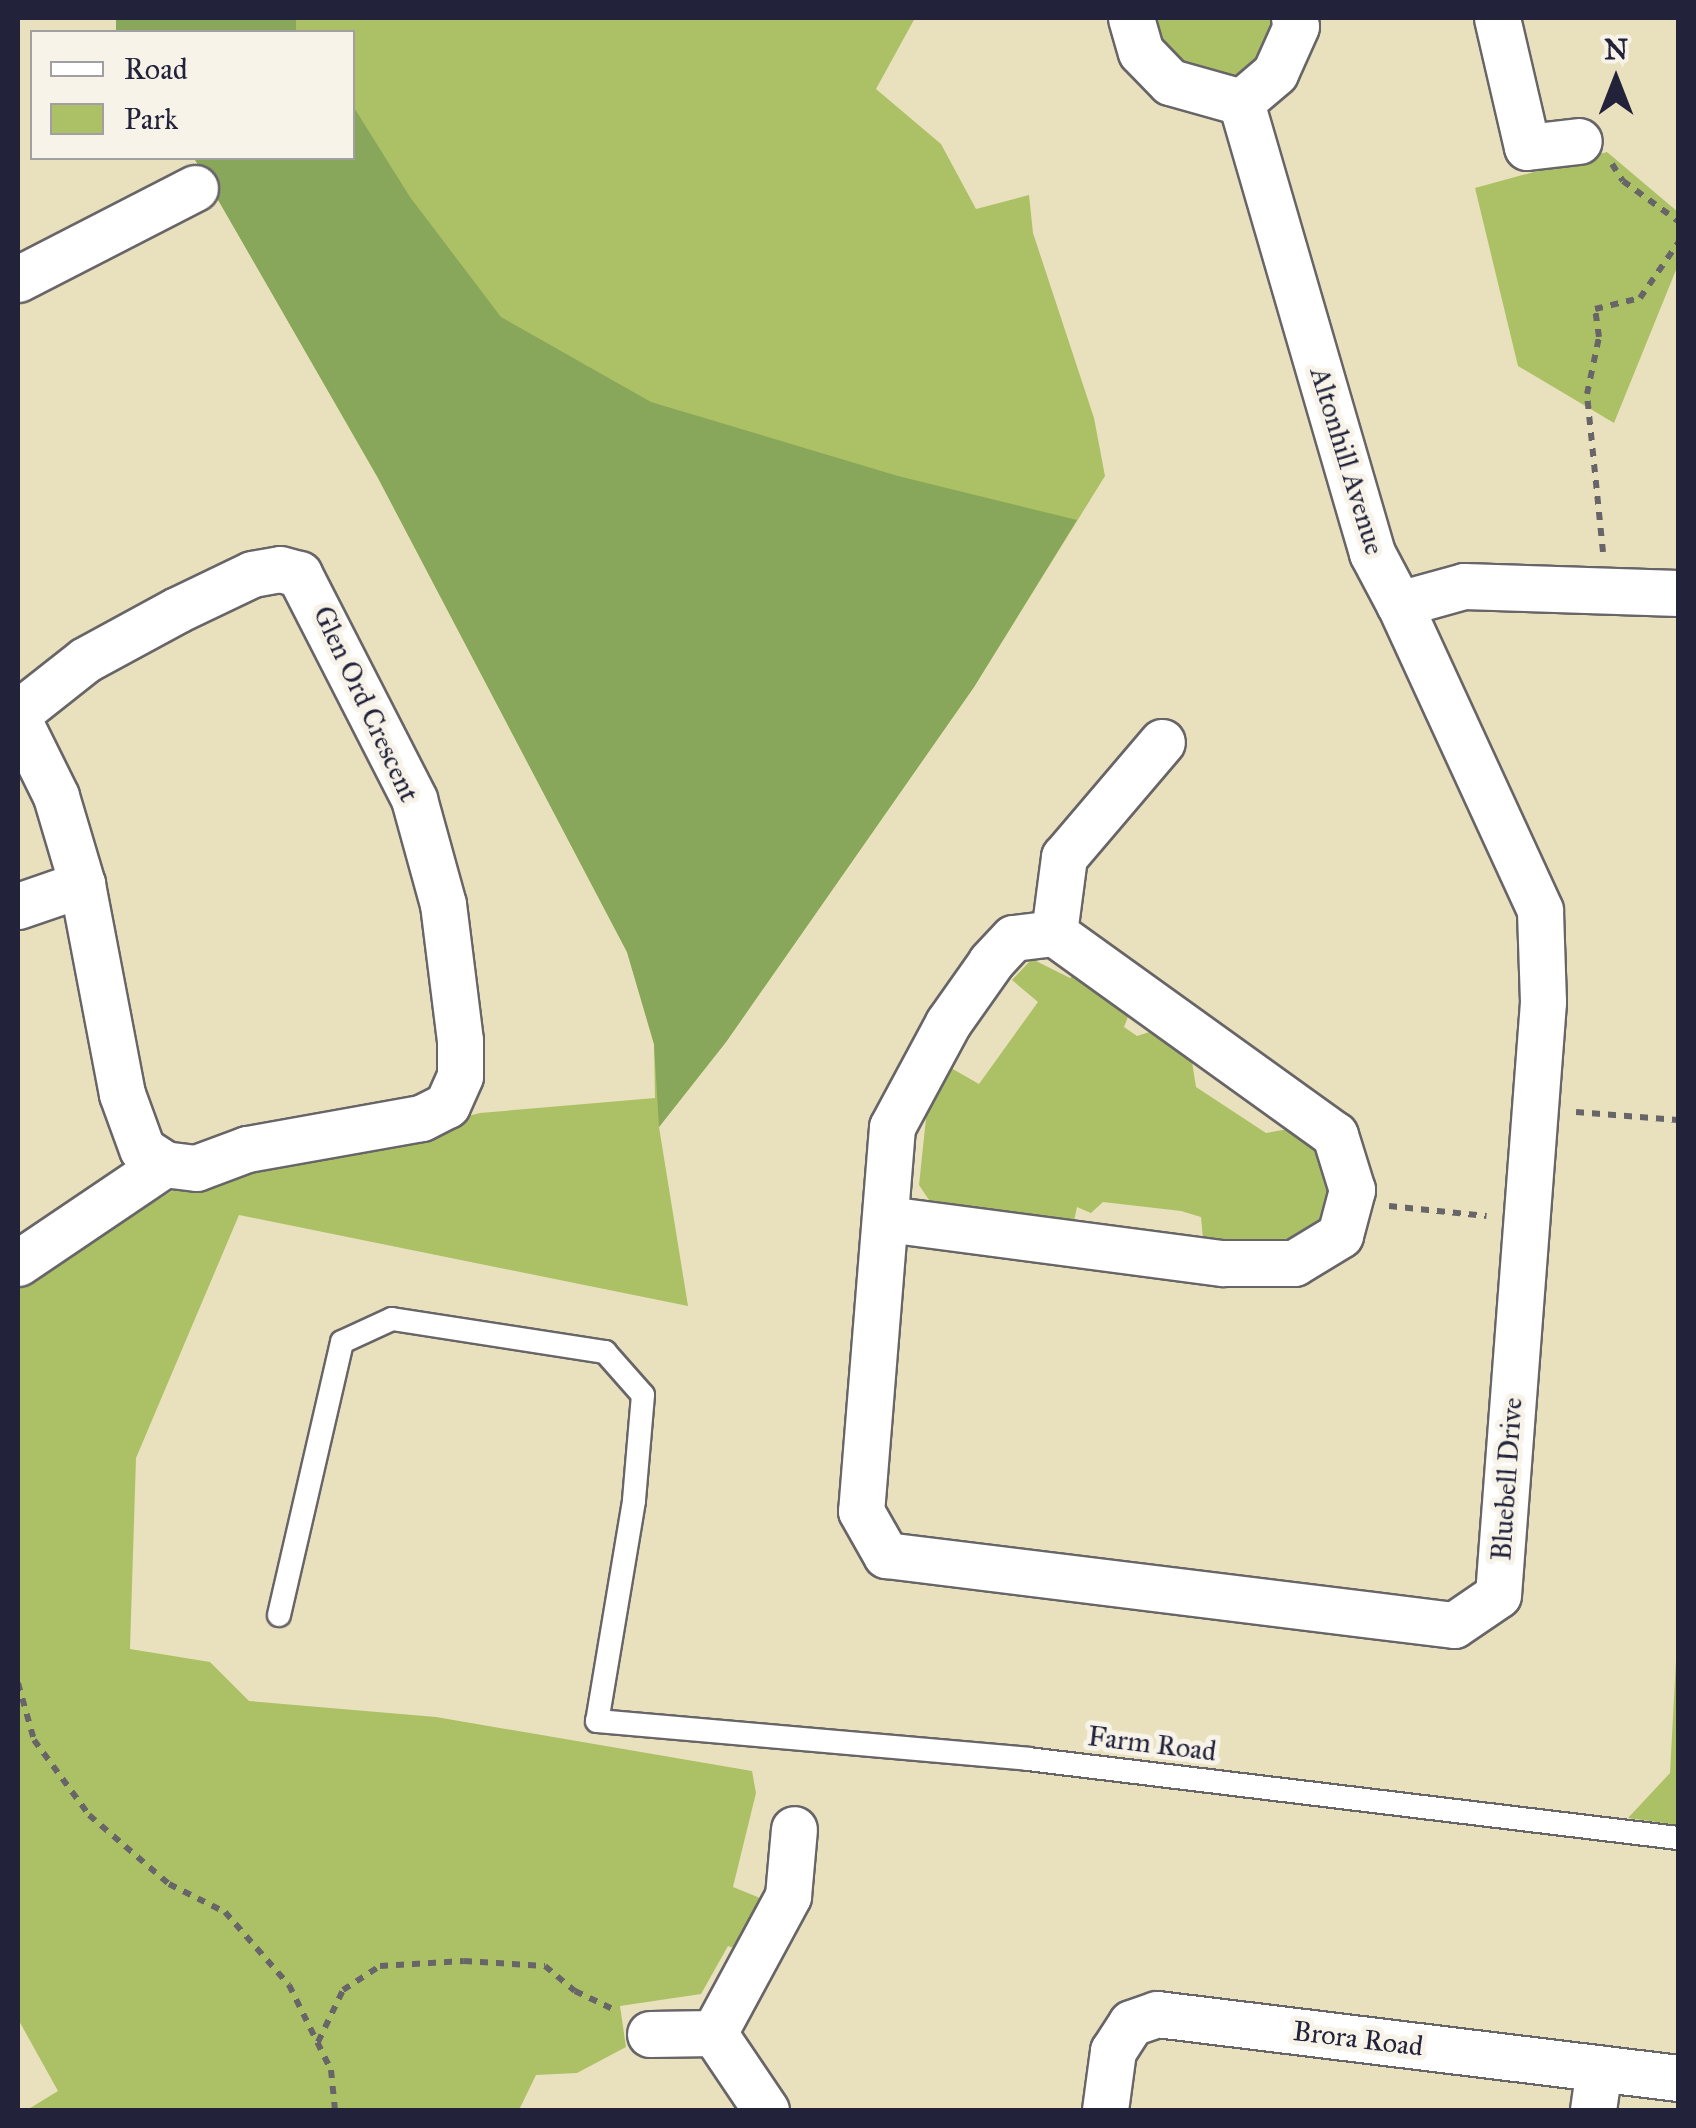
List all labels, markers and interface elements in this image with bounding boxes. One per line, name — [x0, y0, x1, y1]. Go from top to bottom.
legend — [30, 30, 355, 160]
north arrow — [1566, 30, 1666, 130]
text: N — [1604, 32, 1628, 67]
text: Road — [124, 51, 188, 87]
text: Park — [124, 101, 178, 137]
street label: Altonhill Avenue — [1303, 363, 1391, 559]
street label: Glen Ord Crescent — [306, 601, 426, 807]
street label: Bluebell Drive — [1485, 1396, 1529, 1562]
street label: Farm Road — [1086, 1719, 1218, 1769]
street label: Brora Road — [1291, 2014, 1425, 2064]

